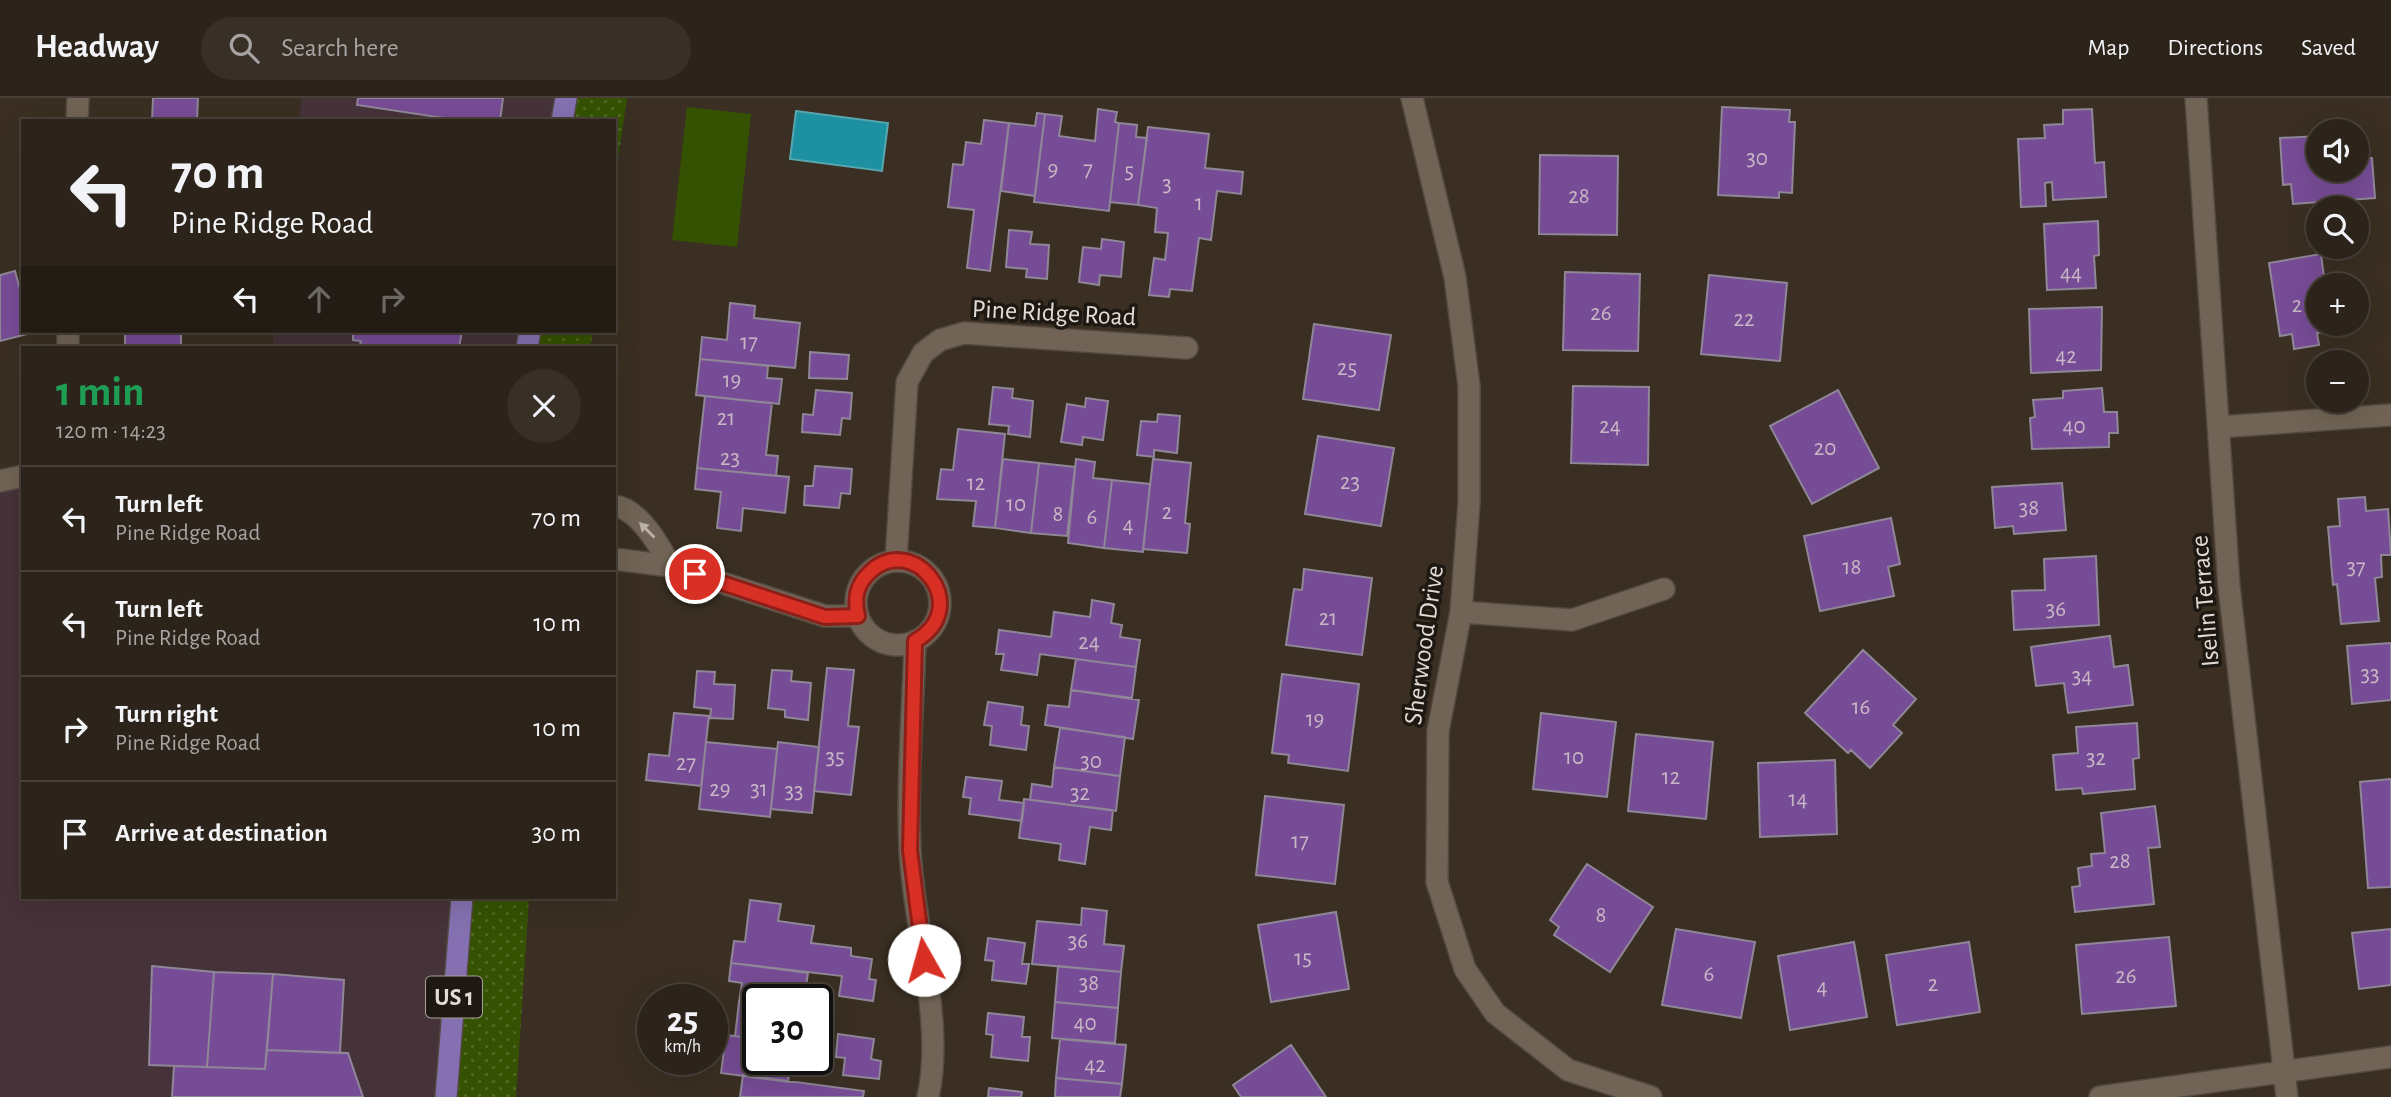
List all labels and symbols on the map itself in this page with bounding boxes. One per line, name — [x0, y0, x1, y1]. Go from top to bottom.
house number: 30 — [1746, 147, 1768, 170]
house number: 9 — [1048, 158, 1058, 181]
house number: 7 — [1083, 158, 1093, 181]
house number: 5 — [1124, 160, 1134, 183]
house number: 3 — [1162, 173, 1172, 196]
house number: 28 — [1568, 185, 1590, 208]
house number: 1 — [1195, 192, 1203, 215]
house number: 44 — [2060, 262, 2082, 285]
house number: 2 — [2292, 294, 2302, 317]
street label: Pine Ridge Road — [971, 296, 1137, 330]
house number: 26 — [1590, 302, 1612, 325]
house number: 22 — [1734, 308, 1754, 331]
house number: 17 — [740, 331, 758, 354]
house number: 42 — [2055, 345, 2077, 368]
house number: 25 — [1337, 357, 1357, 380]
house number: 19 — [723, 369, 741, 392]
house number: 21 — [717, 407, 735, 430]
house number: 24 — [1599, 415, 1621, 438]
house number: 40 — [2062, 415, 2086, 438]
house number: 20 — [1814, 437, 1836, 460]
house number: 23 — [720, 447, 740, 470]
house number: 23 — [1340, 471, 1360, 494]
house number: 12 — [967, 472, 985, 495]
house number: 10 — [1006, 493, 1026, 516]
house number: 38 — [2019, 497, 2039, 520]
house number: 2 — [1162, 501, 1172, 524]
house number: 8 — [1053, 503, 1063, 526]
house number: 6 — [1087, 506, 1097, 529]
house number: 4 — [1122, 514, 1134, 537]
one-way arrow — [639, 522, 656, 539]
street label: Iselin Terrace — [2186, 534, 2224, 668]
pin — [665, 544, 725, 604]
house number: 18 — [1843, 556, 1861, 579]
house number: 37 — [2346, 556, 2366, 579]
street label: Sherwood Drive — [1400, 564, 1448, 727]
house number: 36 — [2046, 598, 2066, 621]
house number: 21 — [1319, 607, 1337, 630]
house number: 24 — [1078, 631, 1100, 654]
house number: 33 — [2361, 663, 2379, 686]
house number: 34 — [2072, 665, 2092, 688]
house number: 16 — [1852, 696, 1870, 719]
house number: 19 — [1306, 708, 1324, 731]
house number: 35 — [825, 746, 845, 769]
house number: 10 — [1564, 746, 1584, 769]
house number: 32 — [2086, 747, 2106, 770]
house number: 30 — [1080, 750, 1102, 773]
house number: 27 — [676, 752, 696, 775]
house number: 12 — [1662, 766, 1680, 789]
house number: 29 — [709, 778, 731, 801]
house number: 31 — [750, 778, 768, 801]
house number: 33 — [785, 780, 803, 803]
house number: 32 — [1070, 782, 1090, 805]
house number: 14 — [1789, 788, 1807, 811]
house number: 17 — [1291, 830, 1309, 853]
house number: 28 — [2109, 850, 2131, 873]
house number: 8 — [1596, 904, 1606, 927]
position arrow — [887, 923, 961, 997]
house number: 36 — [1068, 930, 1088, 953]
house number: 15 — [1294, 947, 1312, 970]
house number: 6 — [1704, 963, 1714, 986]
house number: 26 — [2115, 965, 2137, 988]
house number: 38 — [1079, 972, 1099, 995]
house number: 2 — [1928, 973, 1938, 996]
road number: US 1 — [426, 976, 482, 1017]
house number: 4 — [1816, 976, 1828, 999]
speed limit sign: 30 — [742, 984, 833, 1075]
house number: 40 — [1073, 1012, 1097, 1035]
house number: 42 — [1084, 1054, 1106, 1077]

